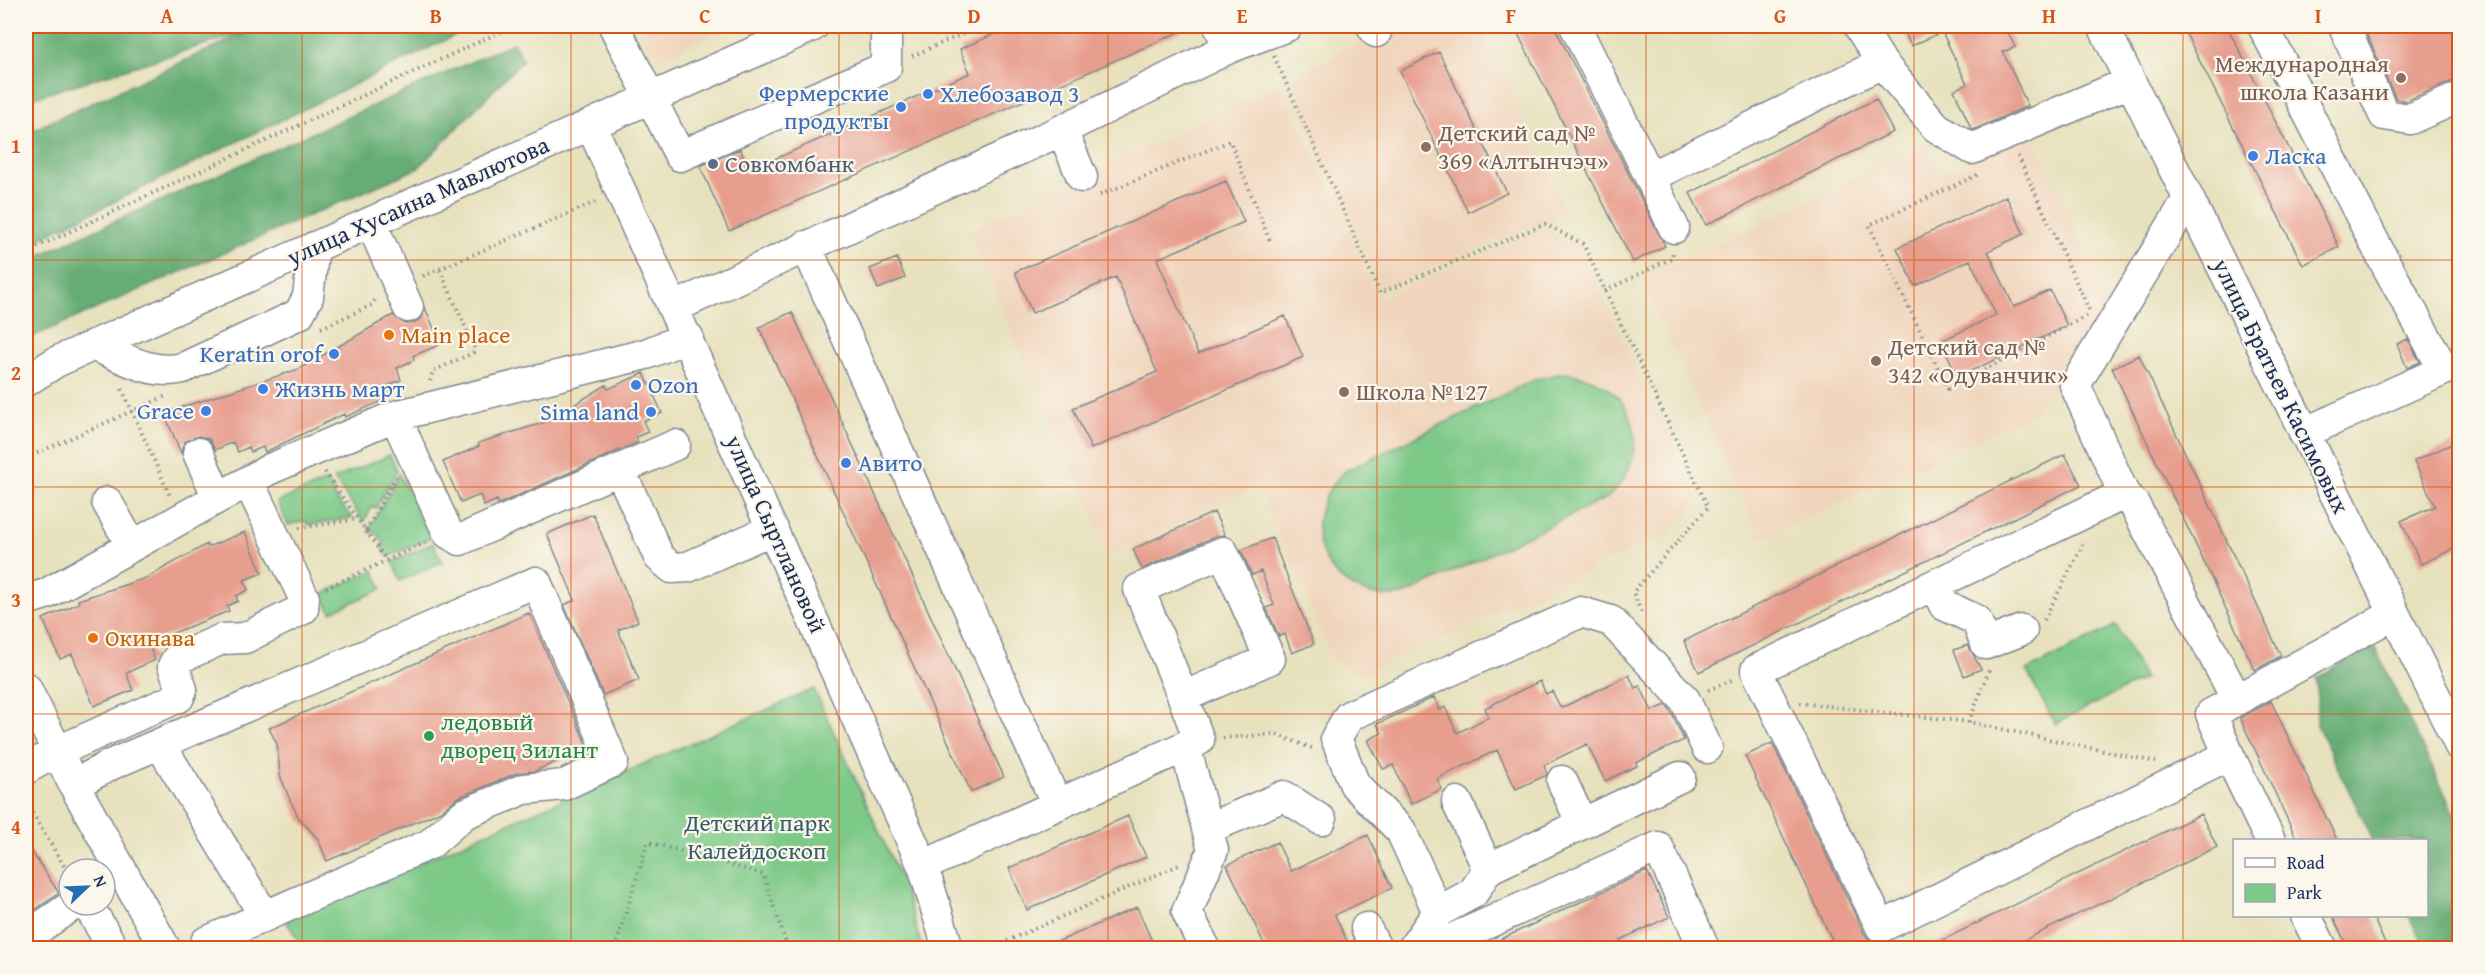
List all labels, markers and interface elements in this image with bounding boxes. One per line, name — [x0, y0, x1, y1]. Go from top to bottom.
text: A — [161, 1, 174, 30]
text: B — [430, 1, 442, 30]
text: C — [699, 1, 711, 30]
text: D — [967, 1, 981, 30]
text: E — [1237, 1, 1248, 30]
text: F — [1506, 1, 1516, 30]
text: G — [1774, 1, 1786, 30]
text: H — [2042, 1, 2056, 30]
text: I — [2315, 1, 2321, 30]
place label: Международная школа Казани — [2215, 46, 2389, 109]
marker: Международная школа Казани — [2394, 71, 2408, 85]
place label: Фермерские продукты — [759, 75, 889, 138]
place label: Хлебозавод 3 — [940, 76, 1080, 111]
marker: Хлебозавод 3 — [921, 87, 935, 101]
marker: Фермерские продукты — [894, 100, 908, 114]
place label: Детский сад № 369 «Алтынчэч» — [1437, 115, 1609, 178]
street label: улица Хусаина Мавлютова — [280, 127, 555, 275]
text: 1 — [11, 131, 21, 160]
place label: Ласка — [2265, 138, 2327, 173]
marker: Детский сад № 369 «Алтынчэч» — [1419, 140, 1433, 154]
place label: Совкомбанк — [725, 146, 855, 181]
marker: Ласка — [2246, 149, 2260, 163]
marker: Совкомбанк — [706, 157, 720, 171]
street label: улица Братьев Касимовых — [2204, 251, 2359, 520]
place label: Main place — [401, 317, 510, 352]
marker: Main place — [382, 328, 396, 342]
place label: Детский сад № 342 «Одуванчик» — [1887, 329, 2068, 392]
place label: Keratin orof — [200, 336, 324, 371]
marker: Keratin orof — [327, 347, 341, 361]
marker: Детский сад № 342 «Одуванчик» — [1869, 354, 1883, 368]
text: 2 — [11, 358, 21, 387]
place label: Ozon — [648, 367, 699, 402]
place label: Жизнь март — [274, 371, 405, 406]
place label: Школа №127 — [1356, 374, 1488, 409]
marker: Ozon — [629, 378, 643, 392]
marker: Жизнь март — [256, 382, 270, 396]
marker: Школа №127 — [1337, 385, 1351, 399]
place label: Grace — [137, 393, 194, 428]
place label: Sima land — [540, 394, 639, 429]
marker: Grace — [199, 404, 213, 418]
marker: Sima land — [644, 405, 658, 419]
street label: улица Сыртлановой — [717, 428, 836, 638]
place label: Авито — [858, 445, 922, 480]
marker: Авито — [839, 456, 853, 470]
text: 3 — [11, 585, 21, 614]
place label: Окинава — [105, 620, 195, 655]
marker: Окинава — [86, 631, 100, 645]
place label: ледовый дворец Зилант — [441, 704, 598, 767]
marker: ледовый дворец Зилант — [422, 729, 436, 743]
park label: Детский парк Калейдоскоп — [683, 805, 830, 868]
text: 4 — [11, 812, 21, 841]
legend — [2233, 839, 2428, 917]
text: Road — [2287, 849, 2325, 876]
north arrow — [57, 857, 117, 917]
text: N — [88, 872, 114, 891]
text: Park — [2287, 879, 2323, 906]

